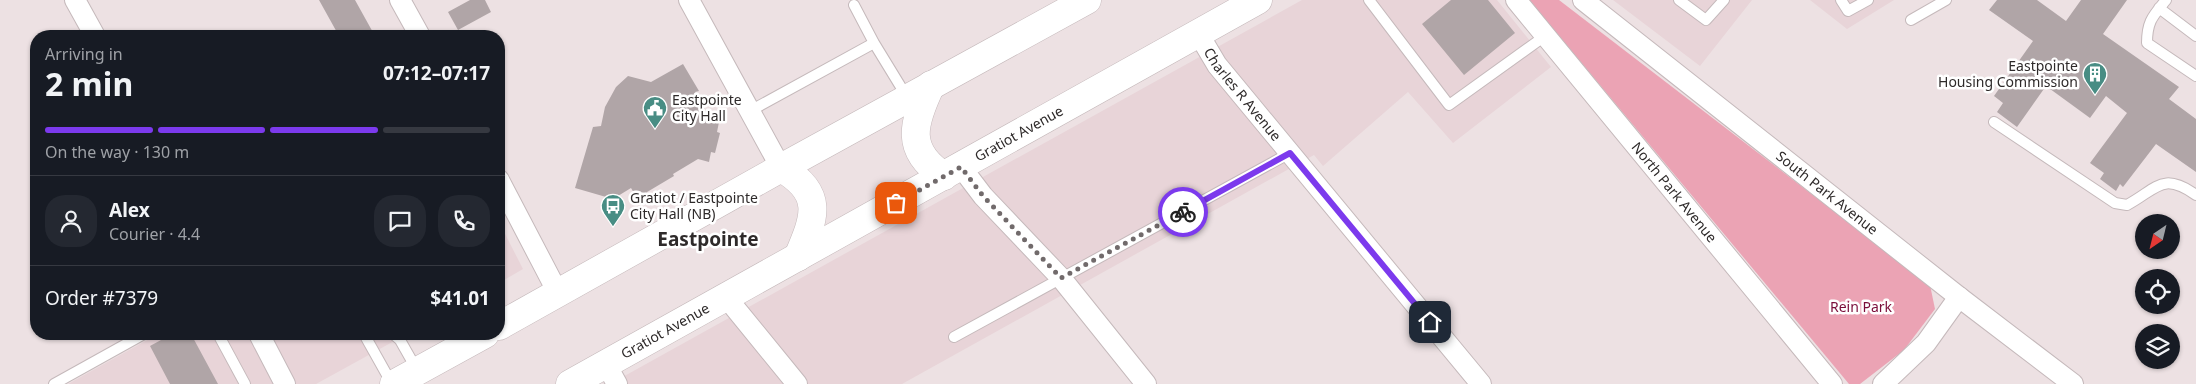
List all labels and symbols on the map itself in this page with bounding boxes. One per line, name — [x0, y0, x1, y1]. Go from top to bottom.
street label: Charles R Avenue — [1200, 44, 1286, 145]
place label: Eastpointe Housing Commission — [1938, 56, 2078, 91]
building icon: Eastpointe Housing Commission — [2082, 61, 2108, 95]
place label: Eastpointe City Hall — [672, 90, 742, 125]
public building icon: Eastpointe City Hall — [642, 95, 668, 129]
street label: Gratiot Avenue — [971, 101, 1066, 165]
street label: North Park Avenue — [1628, 138, 1722, 246]
street label: South Park Avenue — [1773, 146, 1882, 239]
pin — [875, 182, 917, 224]
courier — [1158, 187, 1208, 237]
place label: Gratiot / Eastpointe City Hall (NB) — [630, 188, 758, 223]
bus stop icon: Gratiot / Eastpointe City Hall (NB) — [600, 193, 626, 227]
north arrow — [2135, 214, 2180, 259]
district label: Eastpointe — [657, 226, 759, 252]
park label: Rein Park — [1830, 297, 1893, 316]
street label: Gratiot Avenue — [617, 298, 713, 363]
pin — [1409, 301, 1451, 343]

